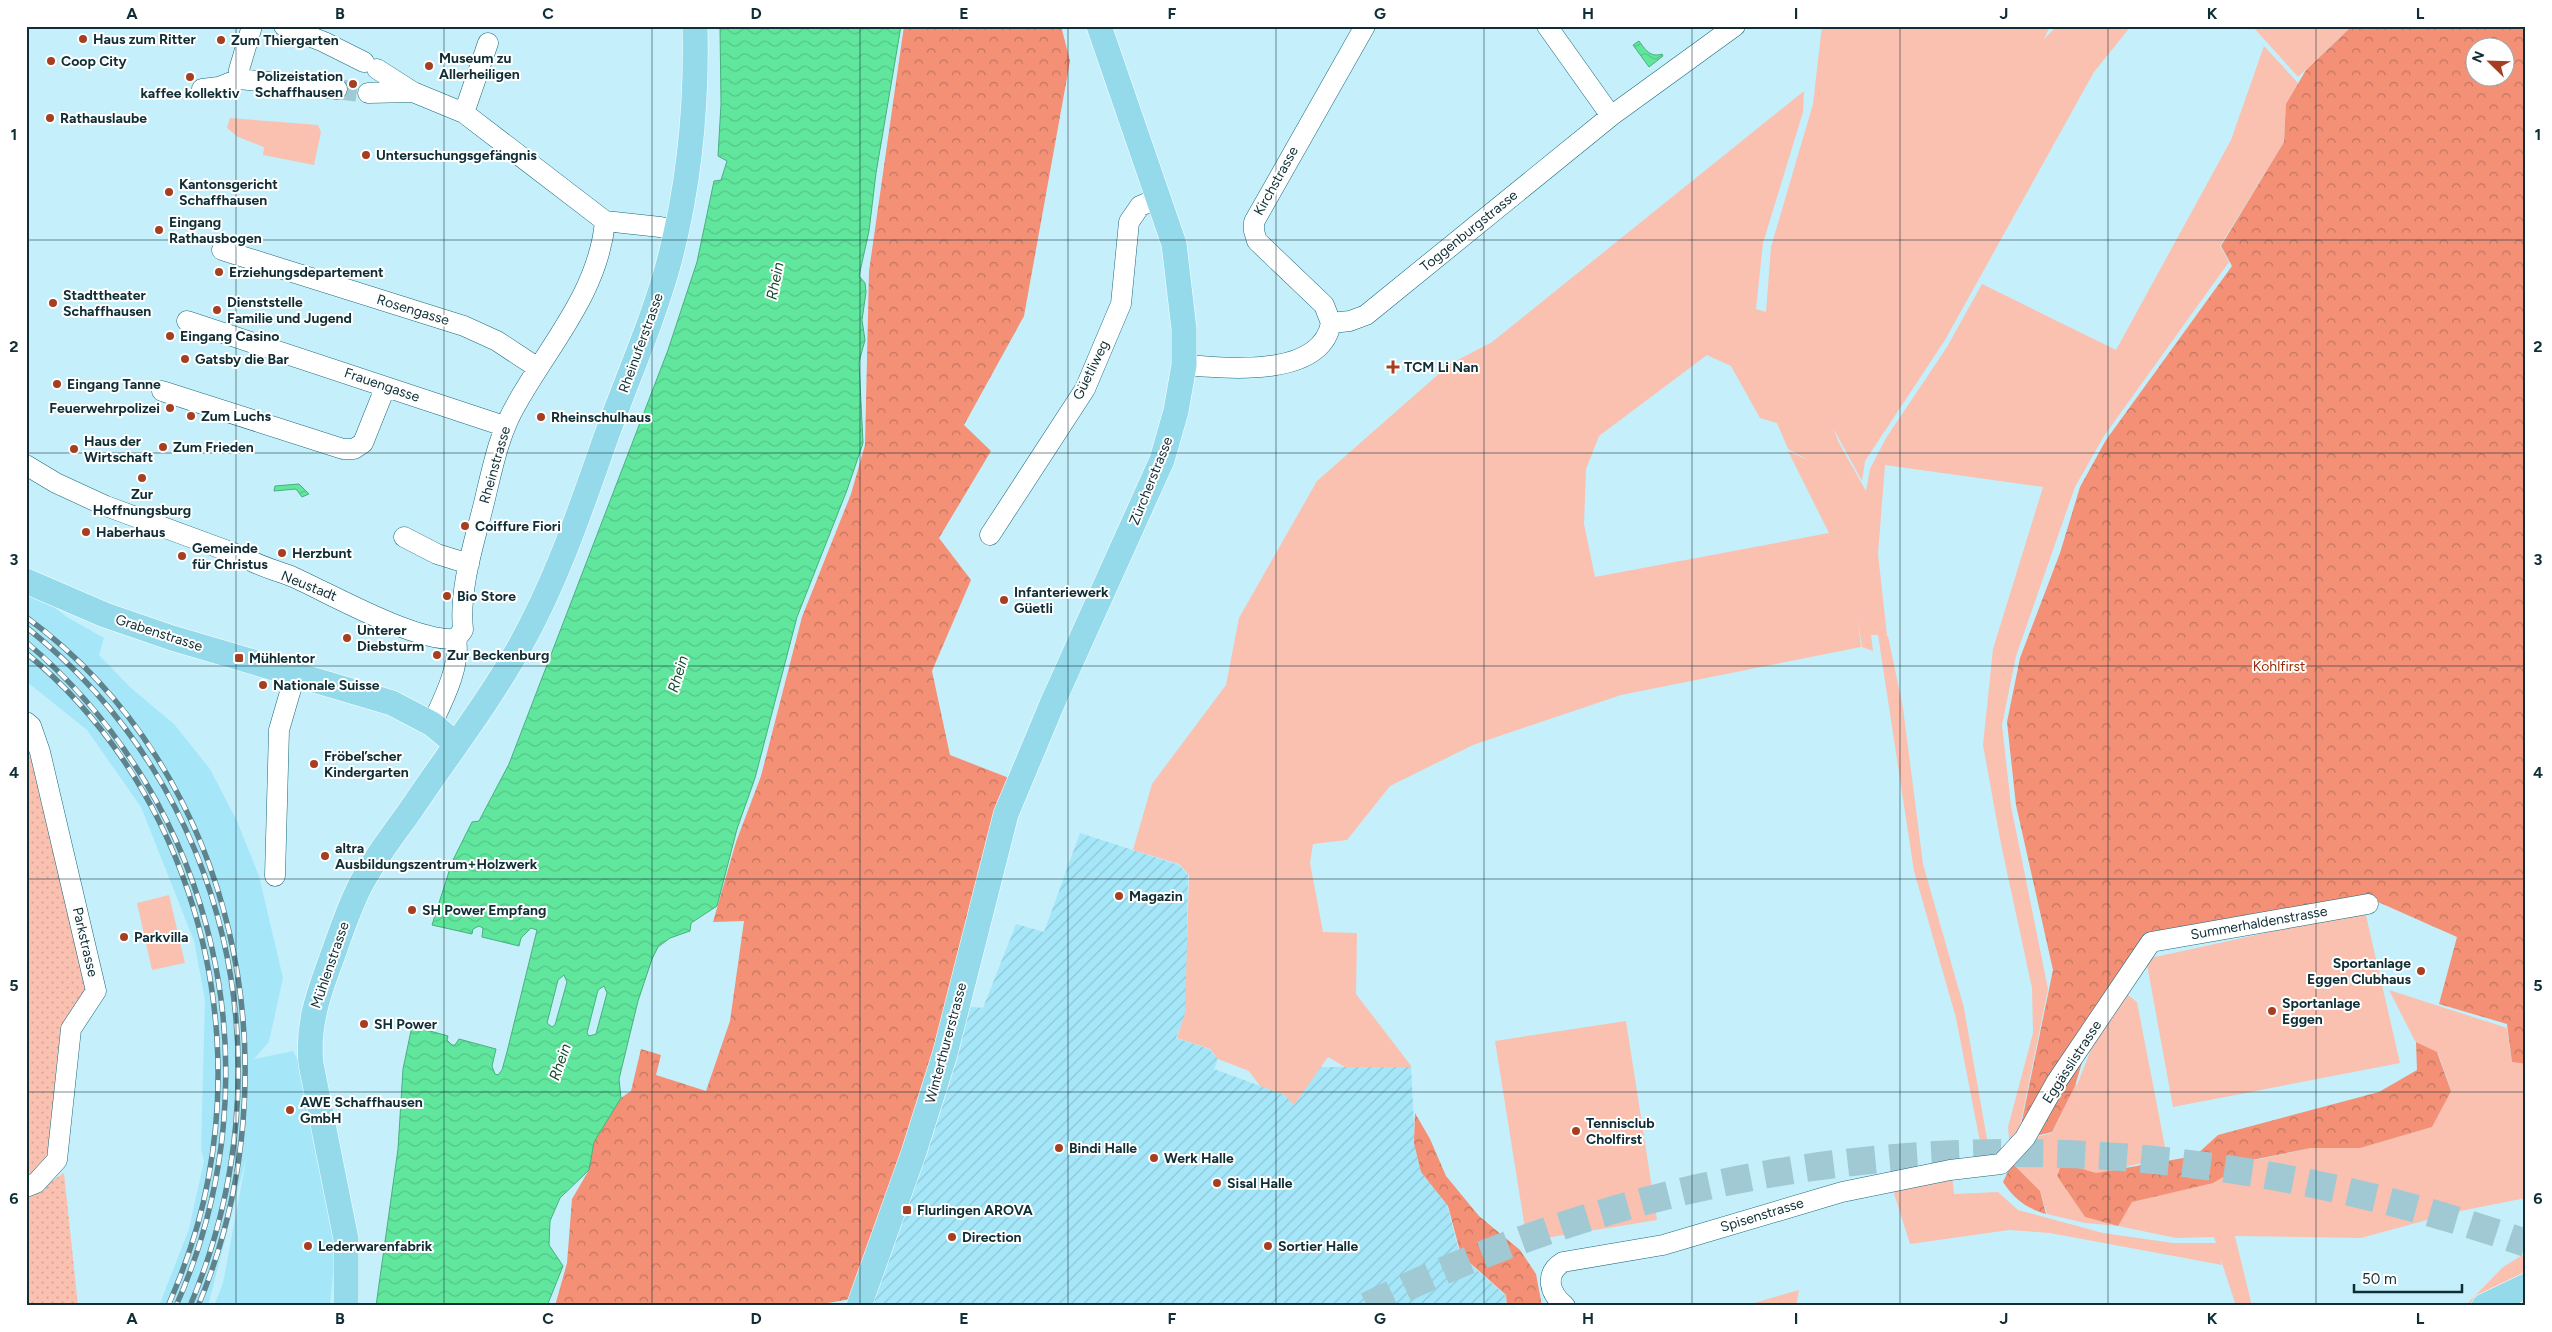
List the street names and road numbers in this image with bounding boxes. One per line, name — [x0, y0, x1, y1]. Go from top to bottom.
street label: Kirchstrasse — [1250, 143, 1302, 218]
street label: Toggenburgstrasse — [1417, 186, 1521, 275]
street label: Rheinuferstrasse — [615, 290, 667, 395]
street label: Rosengasse — [375, 291, 452, 329]
street label: Güetliweg — [1069, 337, 1113, 403]
street label: Frauengasse — [342, 364, 422, 406]
street label: Rheinstrasse — [476, 424, 514, 506]
street label: Zürcherstrasse — [1126, 434, 1177, 528]
street label: Neustadt — [279, 567, 339, 605]
street label: Grabenstrasse — [113, 611, 205, 655]
street label: Summerhaldenstrasse — [2189, 903, 2329, 943]
street label: Parkstrasse — [69, 905, 101, 979]
street label: Mühlenstrasse — [307, 919, 353, 1011]
street label: Winterthurerstrasse — [922, 980, 970, 1105]
street label: Eggässlistrasse — [2039, 1017, 2105, 1107]
street label: Spisenstrasse — [1718, 1194, 1806, 1236]

